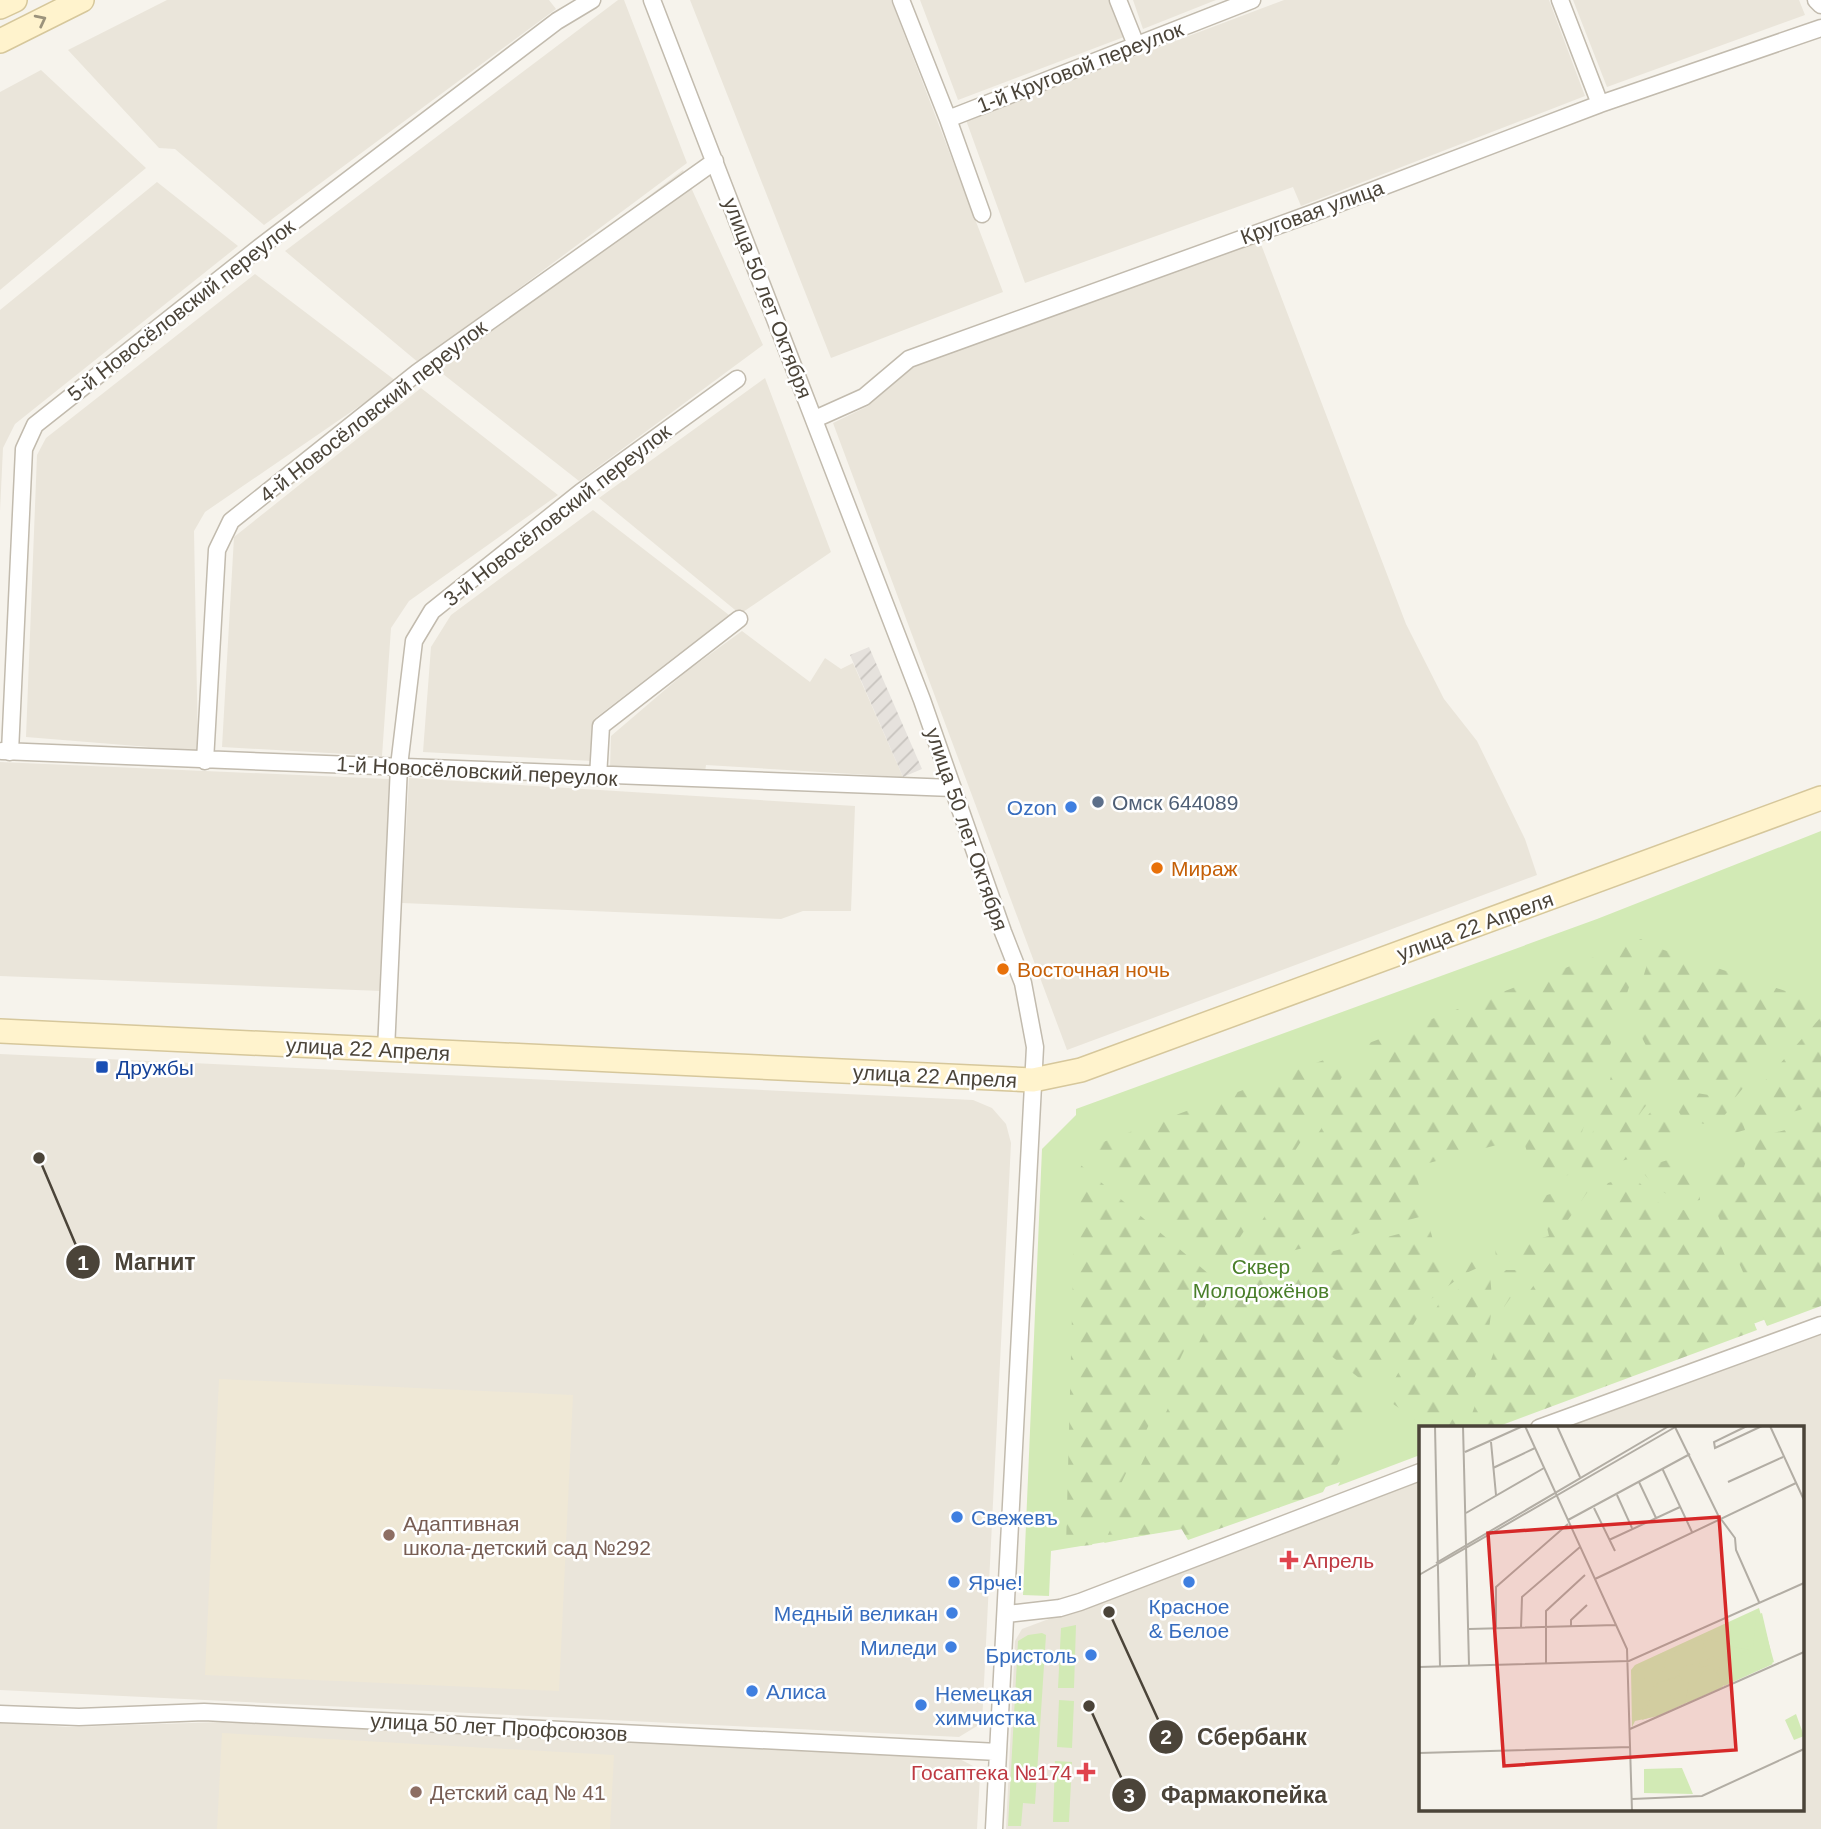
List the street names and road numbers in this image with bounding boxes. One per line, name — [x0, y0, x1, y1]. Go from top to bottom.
street label: 1-й Круговой переулок — [974, 17, 1187, 117]
street label: Круговая улица — [1237, 175, 1387, 249]
street label: улица 50 лет Октября — [719, 194, 817, 402]
street label: 5-й Новосёловский переулок — [63, 214, 300, 406]
street label: 4-й Новосёловский переулок — [255, 315, 492, 507]
street label: 3-й Новосёловский переулок — [439, 419, 676, 611]
street label: улица 50 лет Октября — [921, 725, 1013, 933]
street label: 1-й Новосёловский переулок — [336, 752, 619, 790]
street label: улица 22 Апреля — [1394, 887, 1556, 965]
street label: улица 22 Апреля — [285, 1033, 451, 1065]
street label: улица 22 Апреля — [852, 1060, 1018, 1092]
street label: улица 50 лет Профсоюзов — [370, 1709, 628, 1745]

